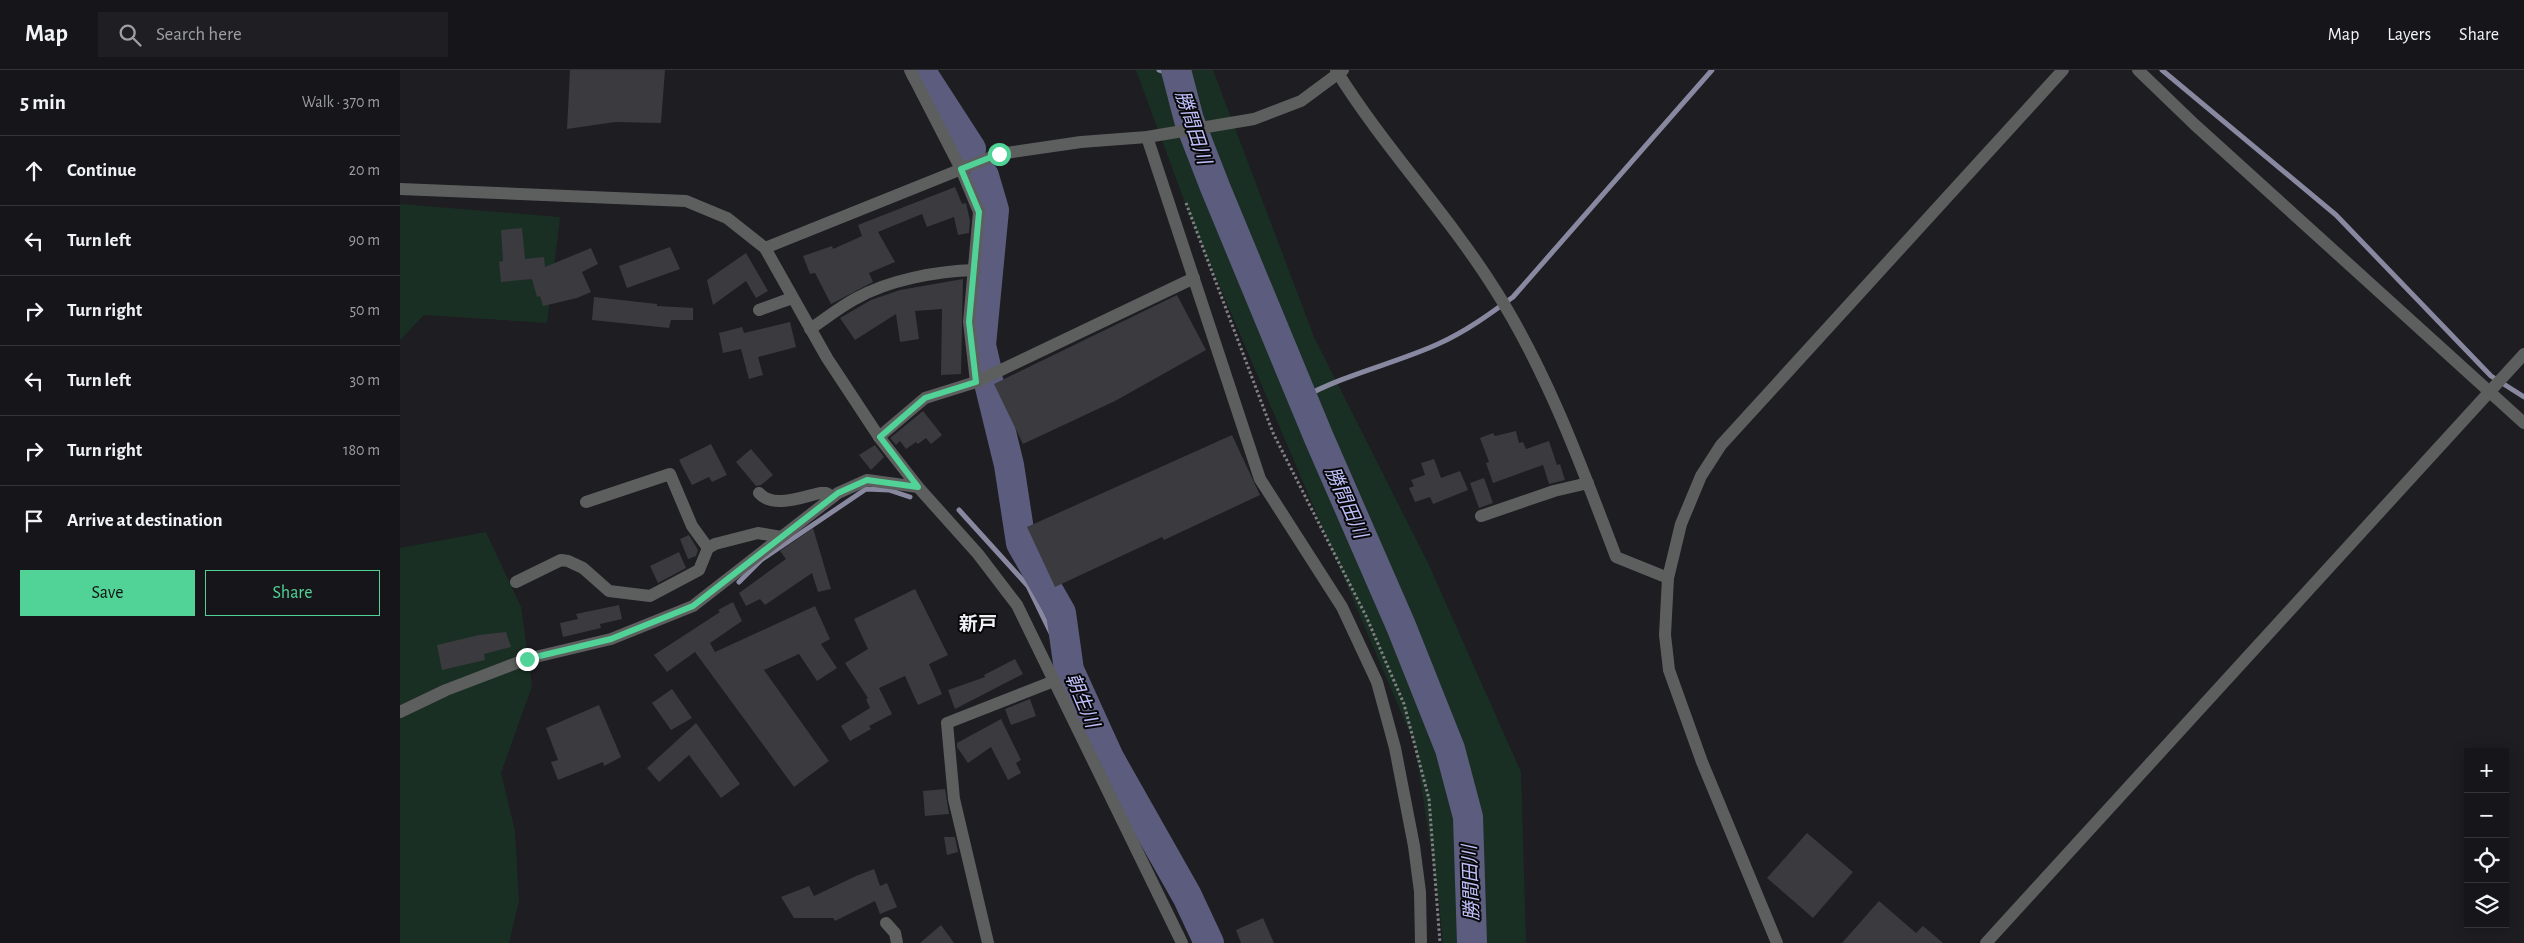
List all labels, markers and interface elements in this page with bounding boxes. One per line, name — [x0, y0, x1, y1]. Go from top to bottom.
search box — [98, 12, 448, 57]
icon: search — [116, 21, 144, 49]
text: Map — [25, 22, 68, 46]
text: Search here — [156, 25, 242, 44]
text: Map — [2328, 26, 2359, 44]
text: Layers — [2387, 26, 2431, 44]
text: Share — [2459, 26, 2499, 44]
water label: 勝間田川 — [1172, 88, 1215, 168]
text: 5 min — [20, 92, 66, 113]
text: Walk · 370 m — [302, 94, 380, 110]
route start — [988, 143, 1011, 166]
icon: ahead — [20, 157, 48, 185]
text: Continue — [67, 161, 136, 180]
text: 20 m — [349, 162, 380, 178]
icon: left — [20, 227, 48, 255]
text: Turn left — [67, 231, 131, 250]
text: 90 m — [349, 232, 380, 248]
icon: right — [20, 297, 48, 325]
text: Turn right — [67, 301, 142, 320]
text: 50 m — [349, 302, 380, 318]
icon: left — [20, 367, 48, 395]
text: Turn left — [67, 371, 131, 390]
text: 30 m — [350, 372, 380, 388]
icon: right — [20, 437, 48, 465]
text: Turn right — [67, 441, 142, 460]
text: 180 m — [343, 442, 380, 458]
water label: 勝間田川 — [1321, 464, 1371, 543]
icon: arrive — [20, 507, 48, 535]
text: Arrive at destination — [67, 511, 223, 530]
button: Save — [20, 570, 195, 616]
button: Share — [205, 570, 380, 616]
district label: 新戸 — [959, 614, 997, 634]
route end — [516, 648, 539, 671]
water label: 朝生川 — [1062, 670, 1103, 732]
map controls — [2464, 748, 2509, 928]
button: + — [2464, 748, 2509, 793]
button: − — [2464, 793, 2509, 838]
button: locate — [2464, 838, 2509, 883]
water label: 勝間田川 — [1460, 843, 1482, 921]
button: layers — [2464, 883, 2509, 928]

